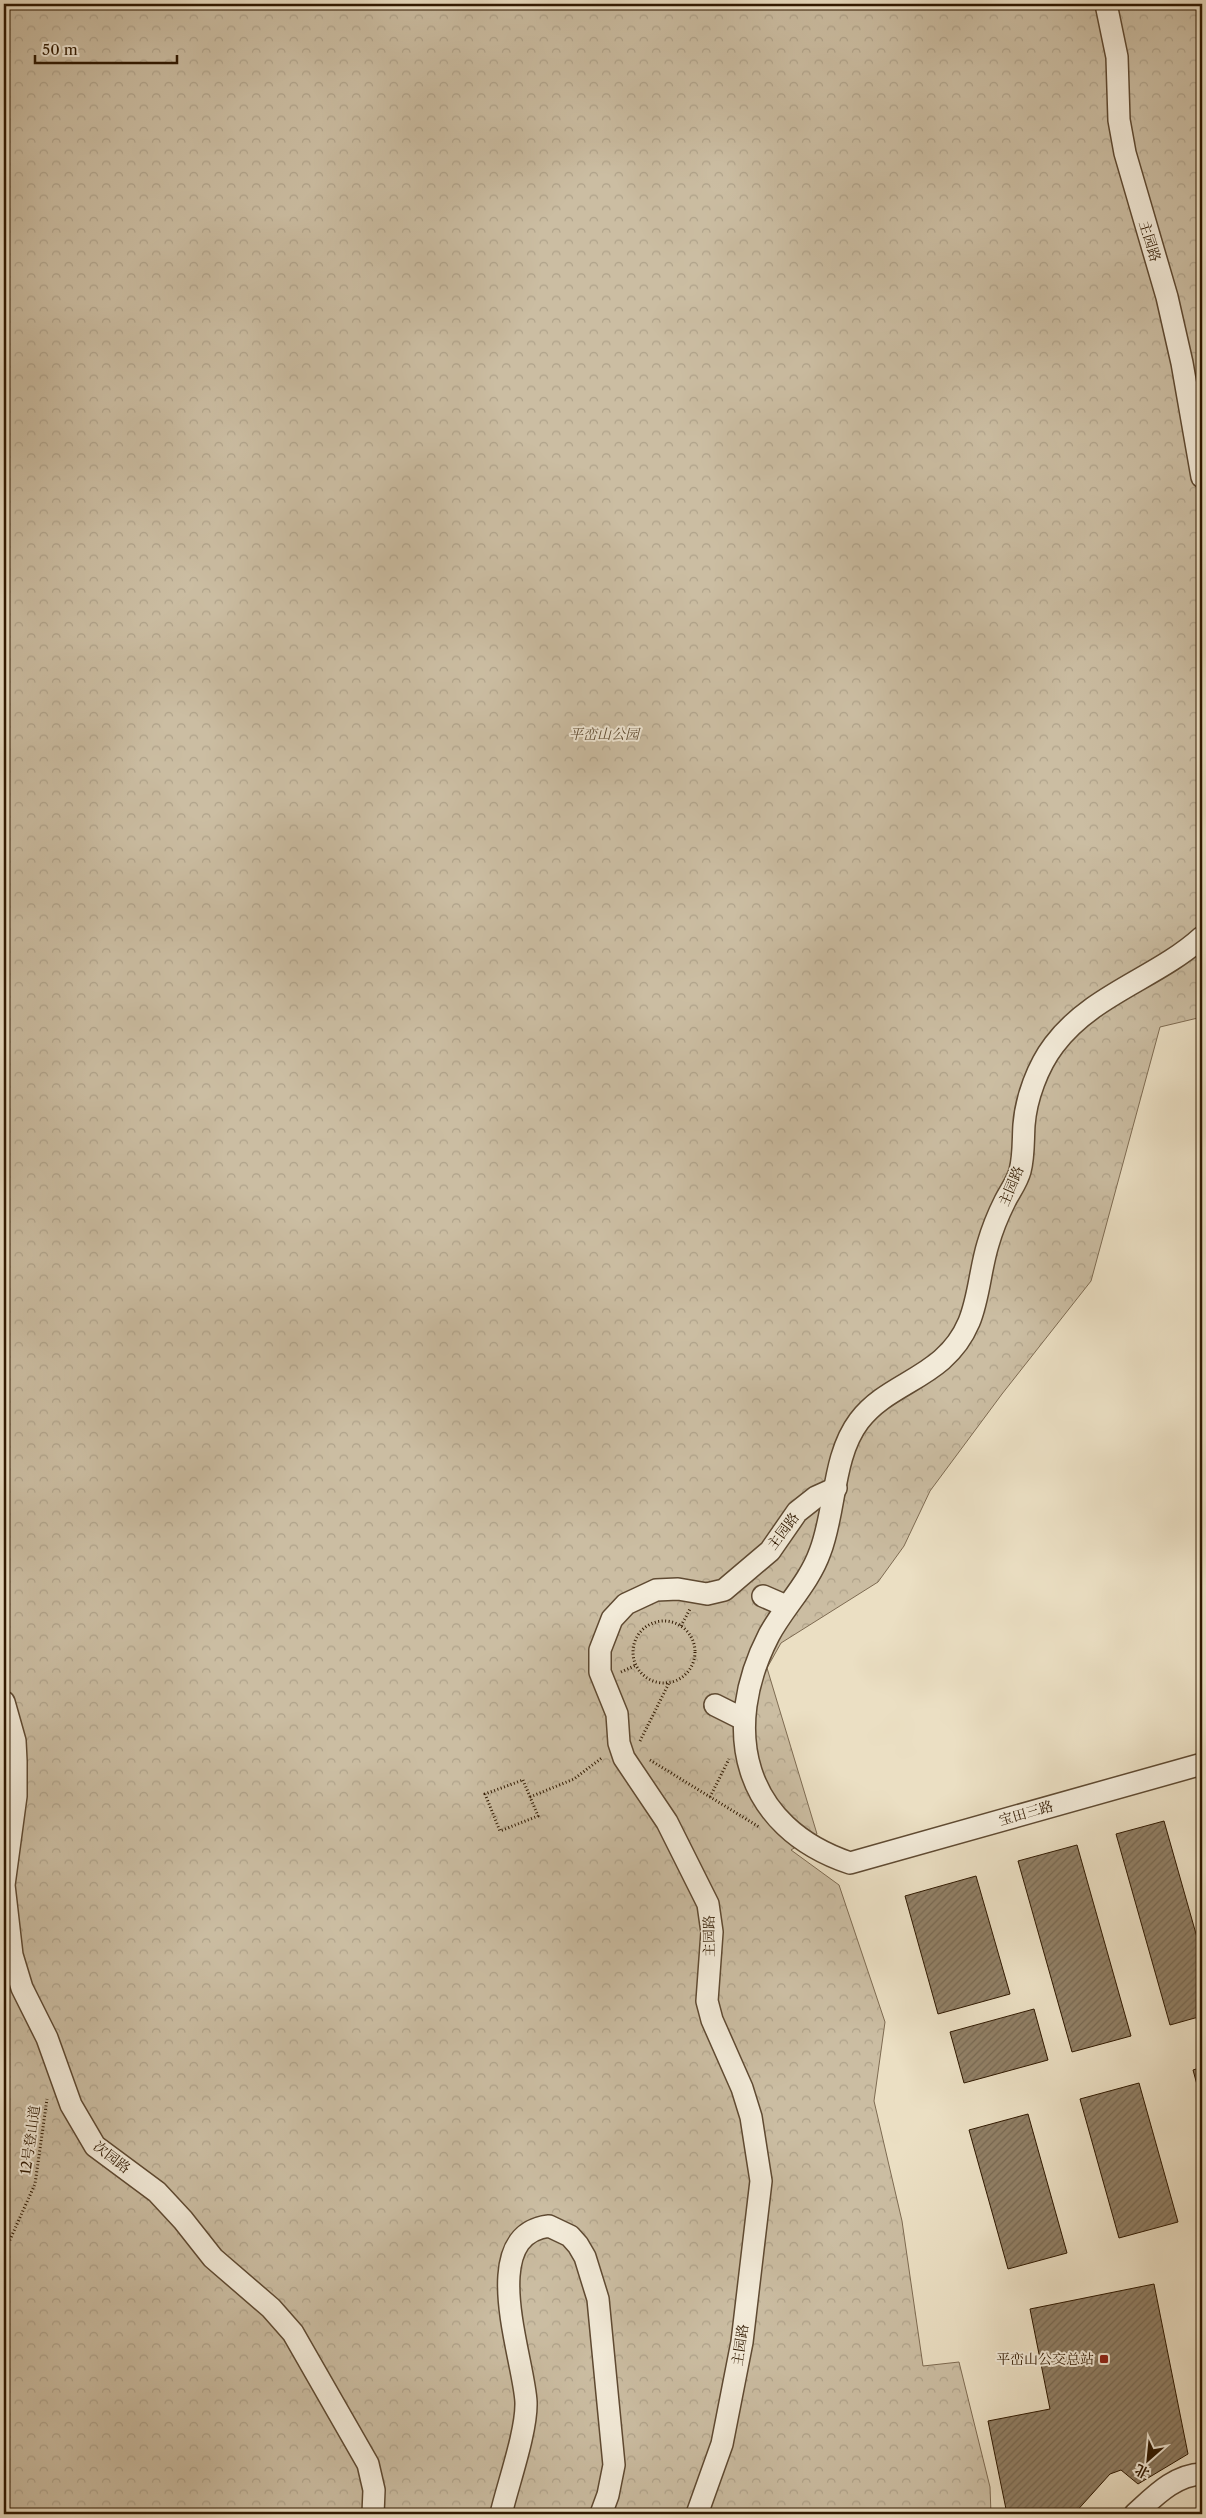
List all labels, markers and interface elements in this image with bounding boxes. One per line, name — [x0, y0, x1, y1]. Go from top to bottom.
scale bar — [35, 32, 178, 64]
text: 50 m — [42, 40, 78, 59]
street label: 主园路 — [1135, 218, 1165, 264]
park label: 平峦山公园 — [569, 725, 641, 743]
street label: 主园路 — [995, 1163, 1027, 1209]
street label: 主园路 — [763, 1509, 803, 1553]
street label: 宝田三路 — [997, 1797, 1055, 1829]
street label: 主园路 — [700, 1915, 718, 1957]
street label: 12号登山道 — [16, 2104, 44, 2176]
street label: 次园路 — [90, 2137, 134, 2177]
street label: 主园路 — [728, 2323, 752, 2367]
place label: 平峦山公交总站 — [996, 2350, 1094, 2368]
marker: 平峦山公交总站 — [1098, 2353, 1110, 2365]
north arrow — [1124, 2436, 1174, 2486]
text: 北 — [1132, 2460, 1152, 2483]

